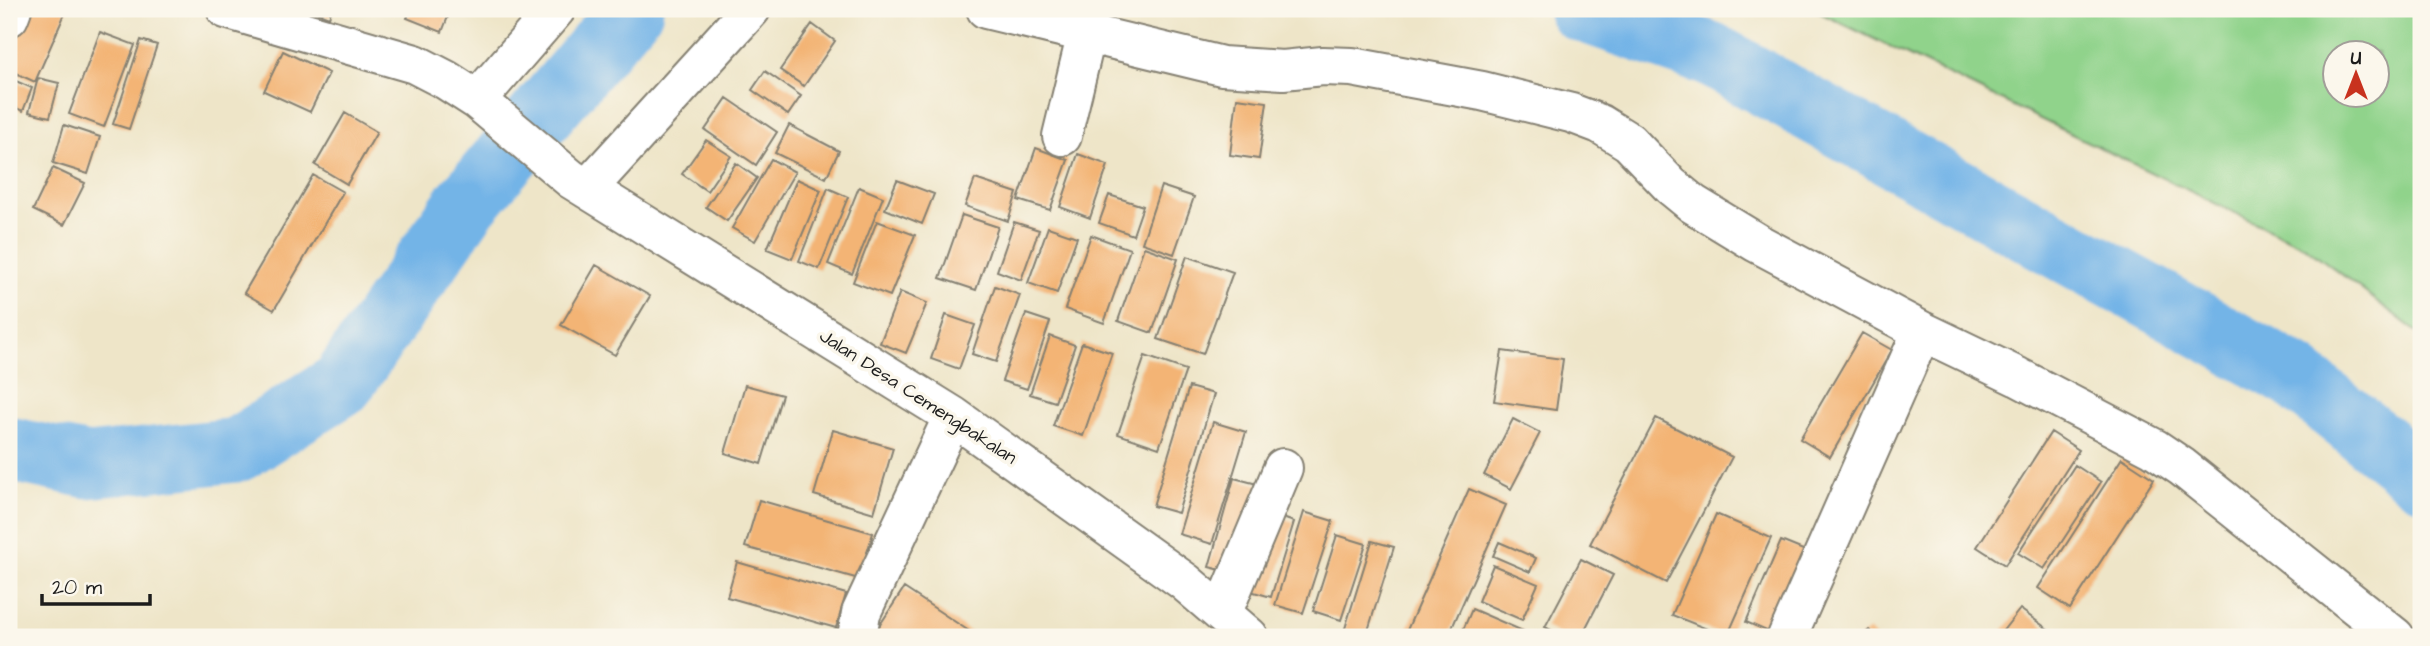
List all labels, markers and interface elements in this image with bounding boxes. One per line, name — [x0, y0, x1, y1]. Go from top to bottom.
north arrow — [2322, 38, 2392, 108]
text: U — [2351, 45, 2362, 72]
street label: Jalan Desa Cemengbakalan — [813, 323, 1022, 472]
scale bar — [42, 562, 150, 606]
text: 20 m — [52, 573, 103, 602]

